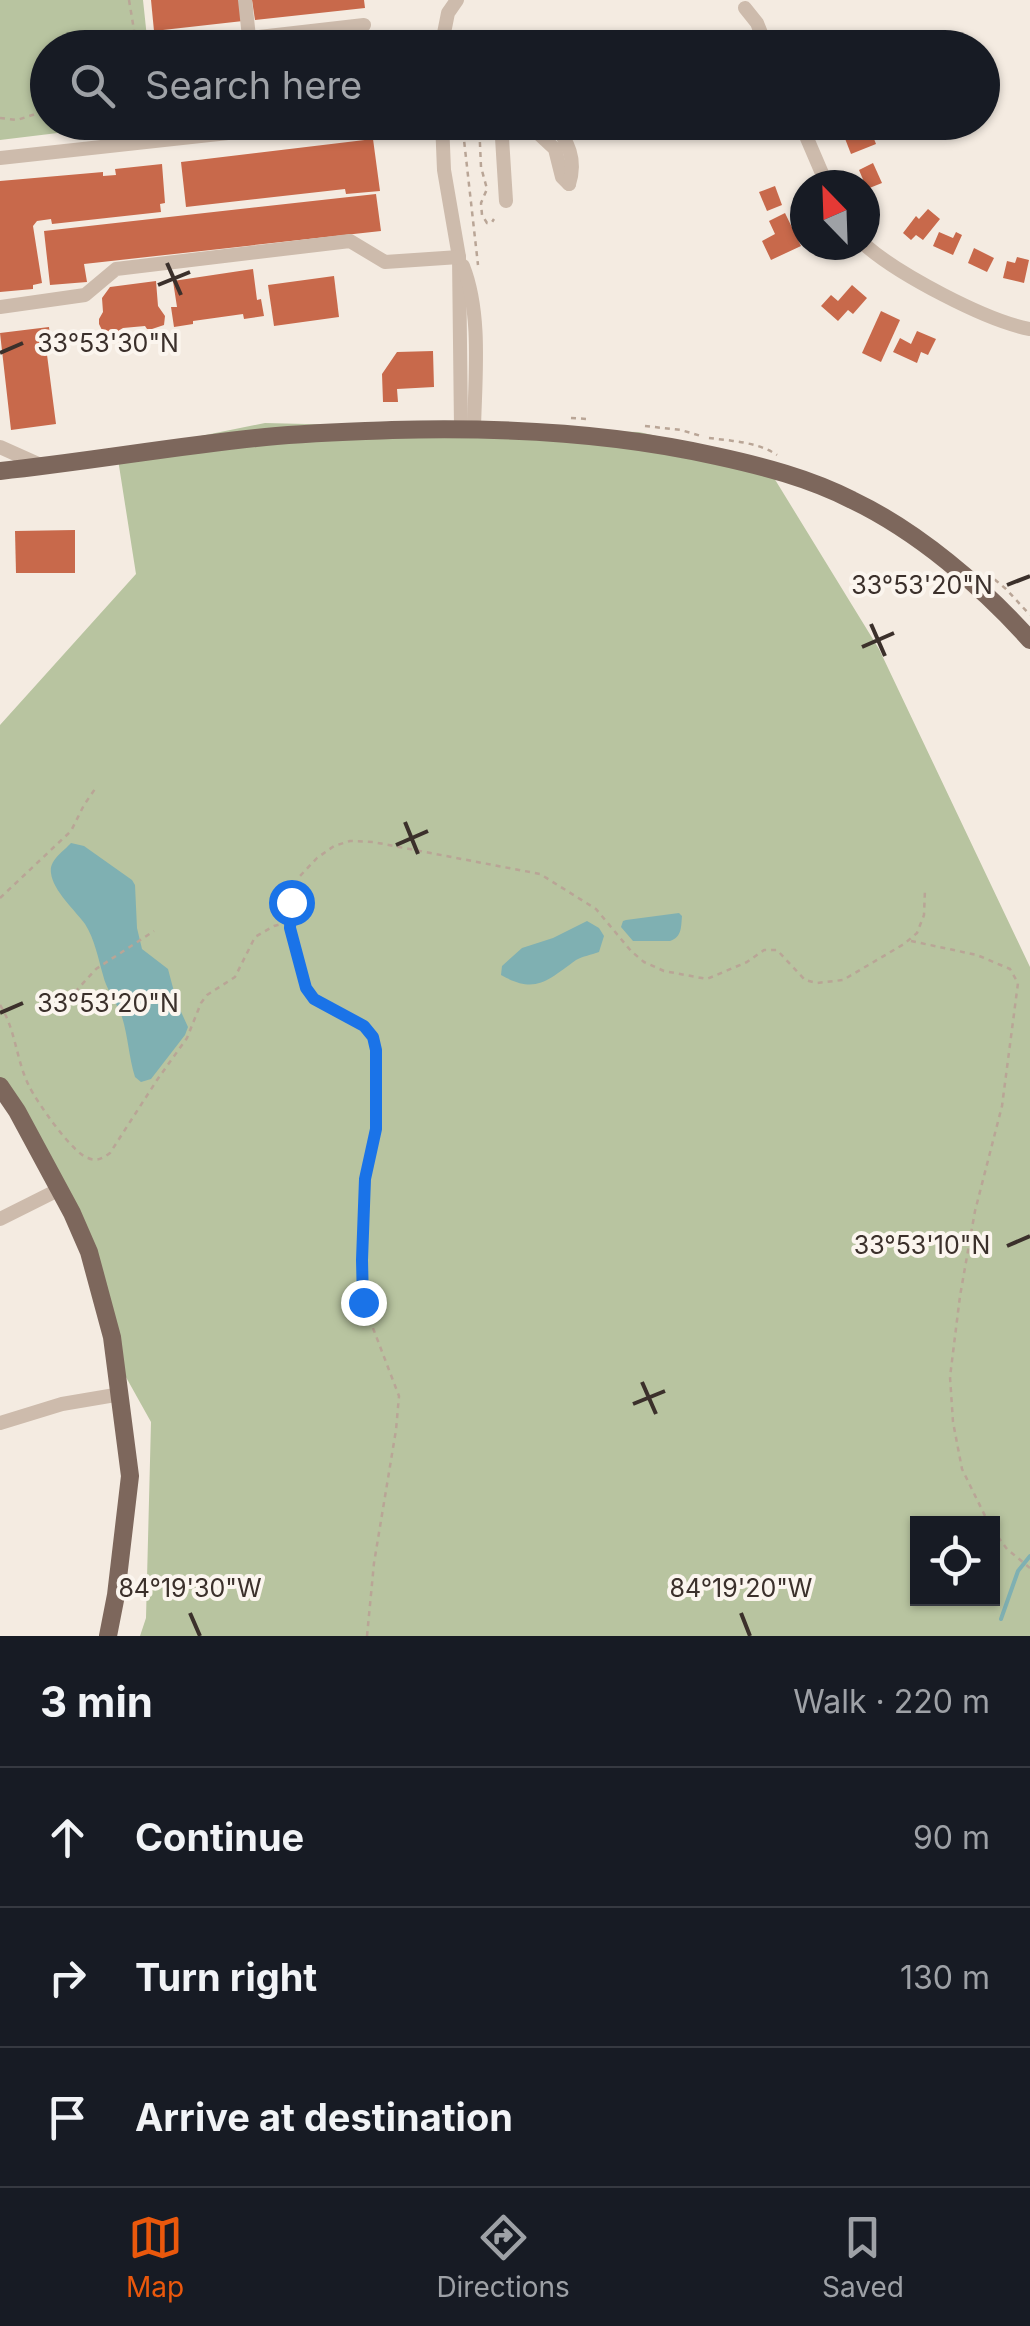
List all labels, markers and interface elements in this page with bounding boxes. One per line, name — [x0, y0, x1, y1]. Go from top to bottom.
search box — [30, 30, 1000, 140]
icon: search — [65, 58, 120, 113]
text: Search here — [145, 62, 362, 108]
north arrow — [790, 170, 880, 260]
text: 33°53'30"N — [37, 328, 179, 358]
text: 33°53'20"N — [851, 570, 993, 600]
route start — [269, 880, 315, 926]
text: 33°53'20"N — [37, 988, 179, 1018]
text: 33°53'10"N — [854, 1230, 990, 1260]
route end — [341, 1280, 387, 1326]
map controls — [910, 1516, 1000, 1606]
button: locate — [910, 1516, 1000, 1606]
text: 84°19'30"W — [118, 1573, 262, 1603]
text: 84°19'20"W — [670, 1573, 812, 1603]
text: 3 min — [40, 1676, 153, 1727]
text: Walk · 220 m — [793, 1682, 990, 1721]
icon: ahead — [40, 1810, 95, 1865]
text: Continue — [135, 1814, 304, 1860]
text: 90 m — [913, 1818, 990, 1857]
icon: right — [40, 1950, 95, 2005]
text: Turn right — [135, 1954, 317, 2000]
text: 130 m — [900, 1958, 990, 1997]
icon: arrive — [40, 2090, 95, 2145]
text: Arrive at destination — [135, 2094, 513, 2140]
tab: Map — [126, 2210, 184, 2304]
tab: Directions — [436, 2210, 570, 2304]
tab: Saved — [822, 2210, 904, 2304]

